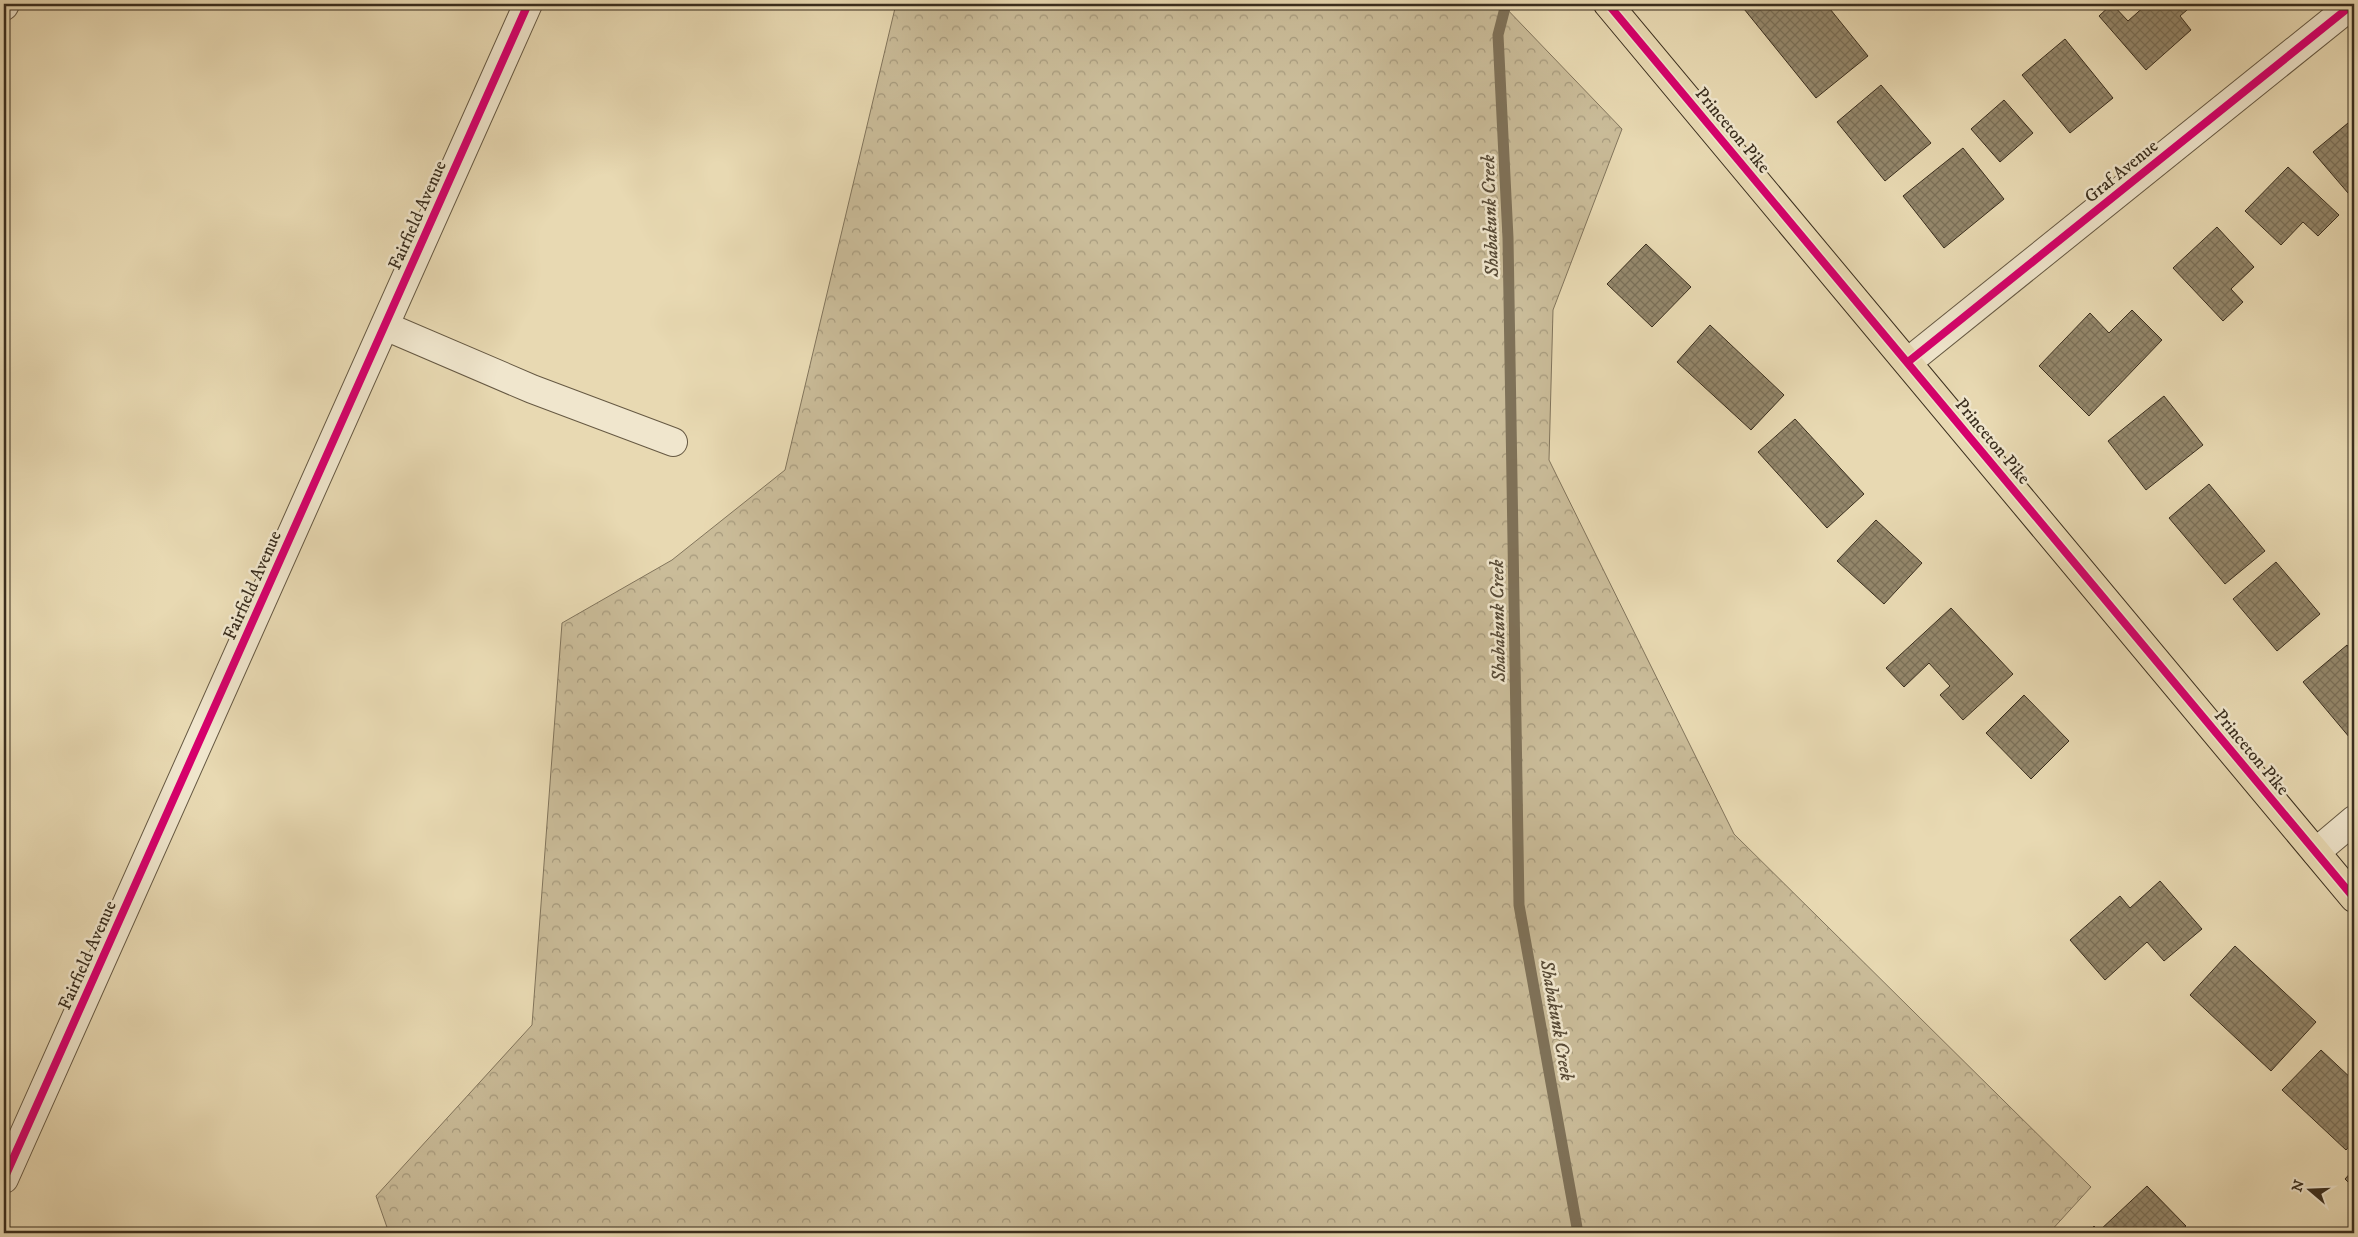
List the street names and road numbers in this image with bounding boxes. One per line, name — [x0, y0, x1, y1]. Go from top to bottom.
street label: Princeton Pike — [1690, 83, 1775, 178]
street label: Graf Avenue — [2080, 135, 2163, 208]
street label: Fairfield Avenue — [384, 157, 452, 273]
street label: Princeton Pike — [1950, 394, 2035, 489]
street label: Fairfield Avenue — [219, 527, 287, 643]
street label: Princeton Pike — [2209, 705, 2294, 800]
street label: Fairfield Avenue — [54, 897, 122, 1013]

